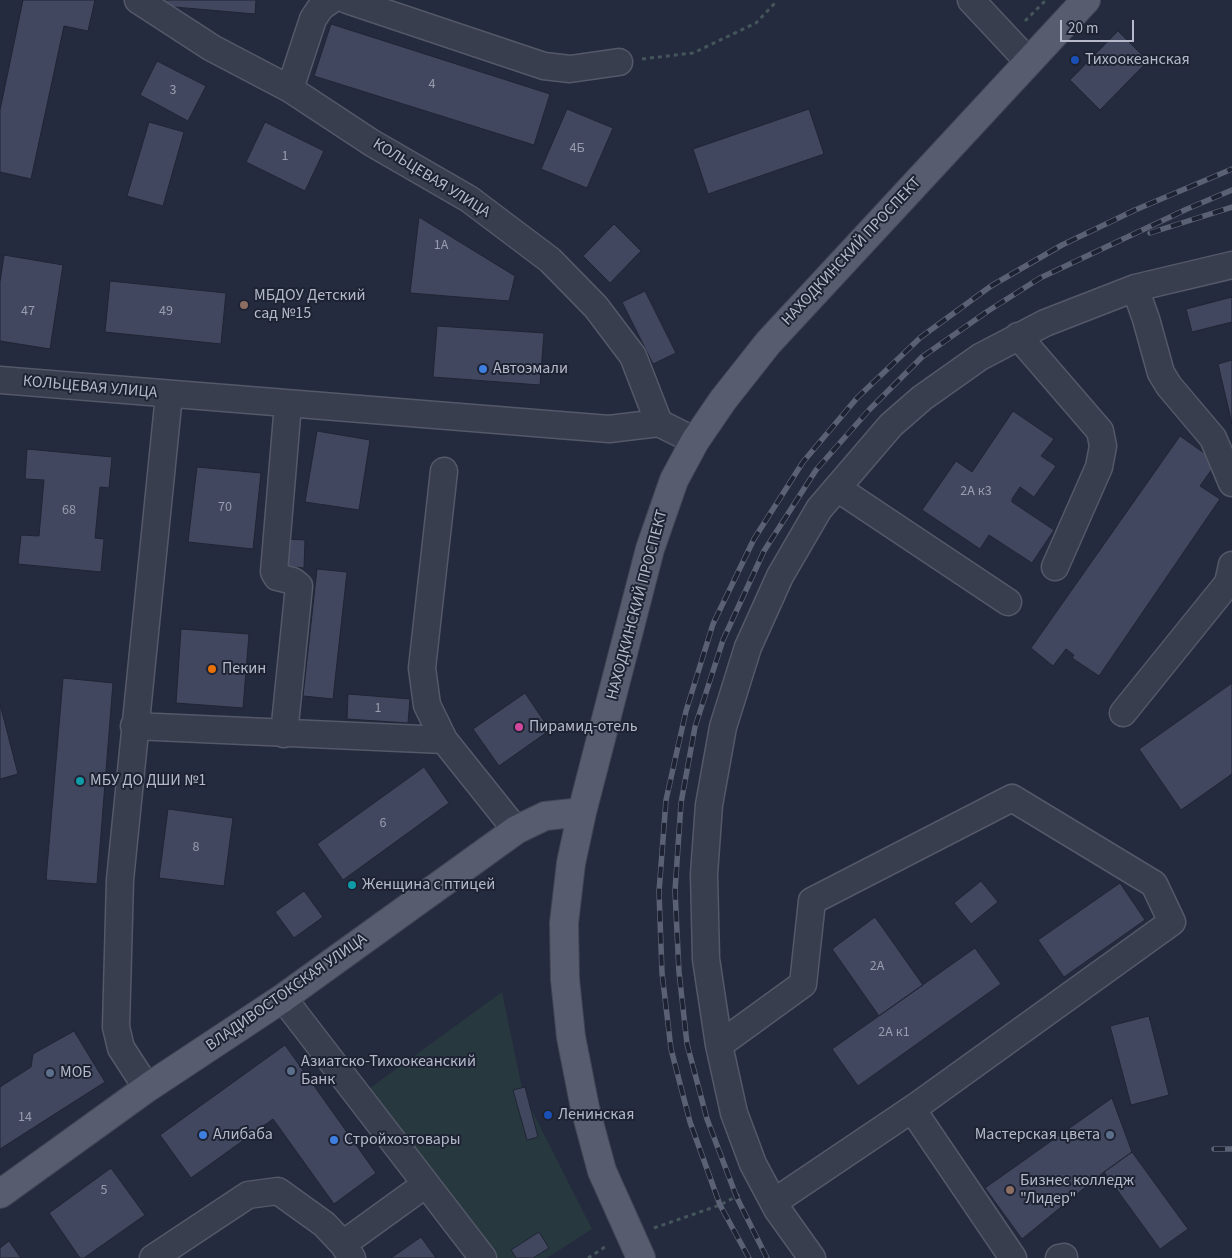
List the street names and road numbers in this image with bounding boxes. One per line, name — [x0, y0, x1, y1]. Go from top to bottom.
street label: КОЛЬЦЕВАЯ УЛИЦА — [369, 135, 493, 223]
street label: НАХОДКИНСКИЙ ПРОСПЕКТ — [778, 174, 926, 330]
street label: КОЛЬЦЕВАЯ УЛИЦА — [22, 373, 158, 403]
street label: НАХОДКИНСКИЙ ПРОСПЕКТ — [603, 508, 673, 702]
street label: ВЛАДИВОСТОКСКАЯ УЛИЦА — [203, 930, 371, 1056]

